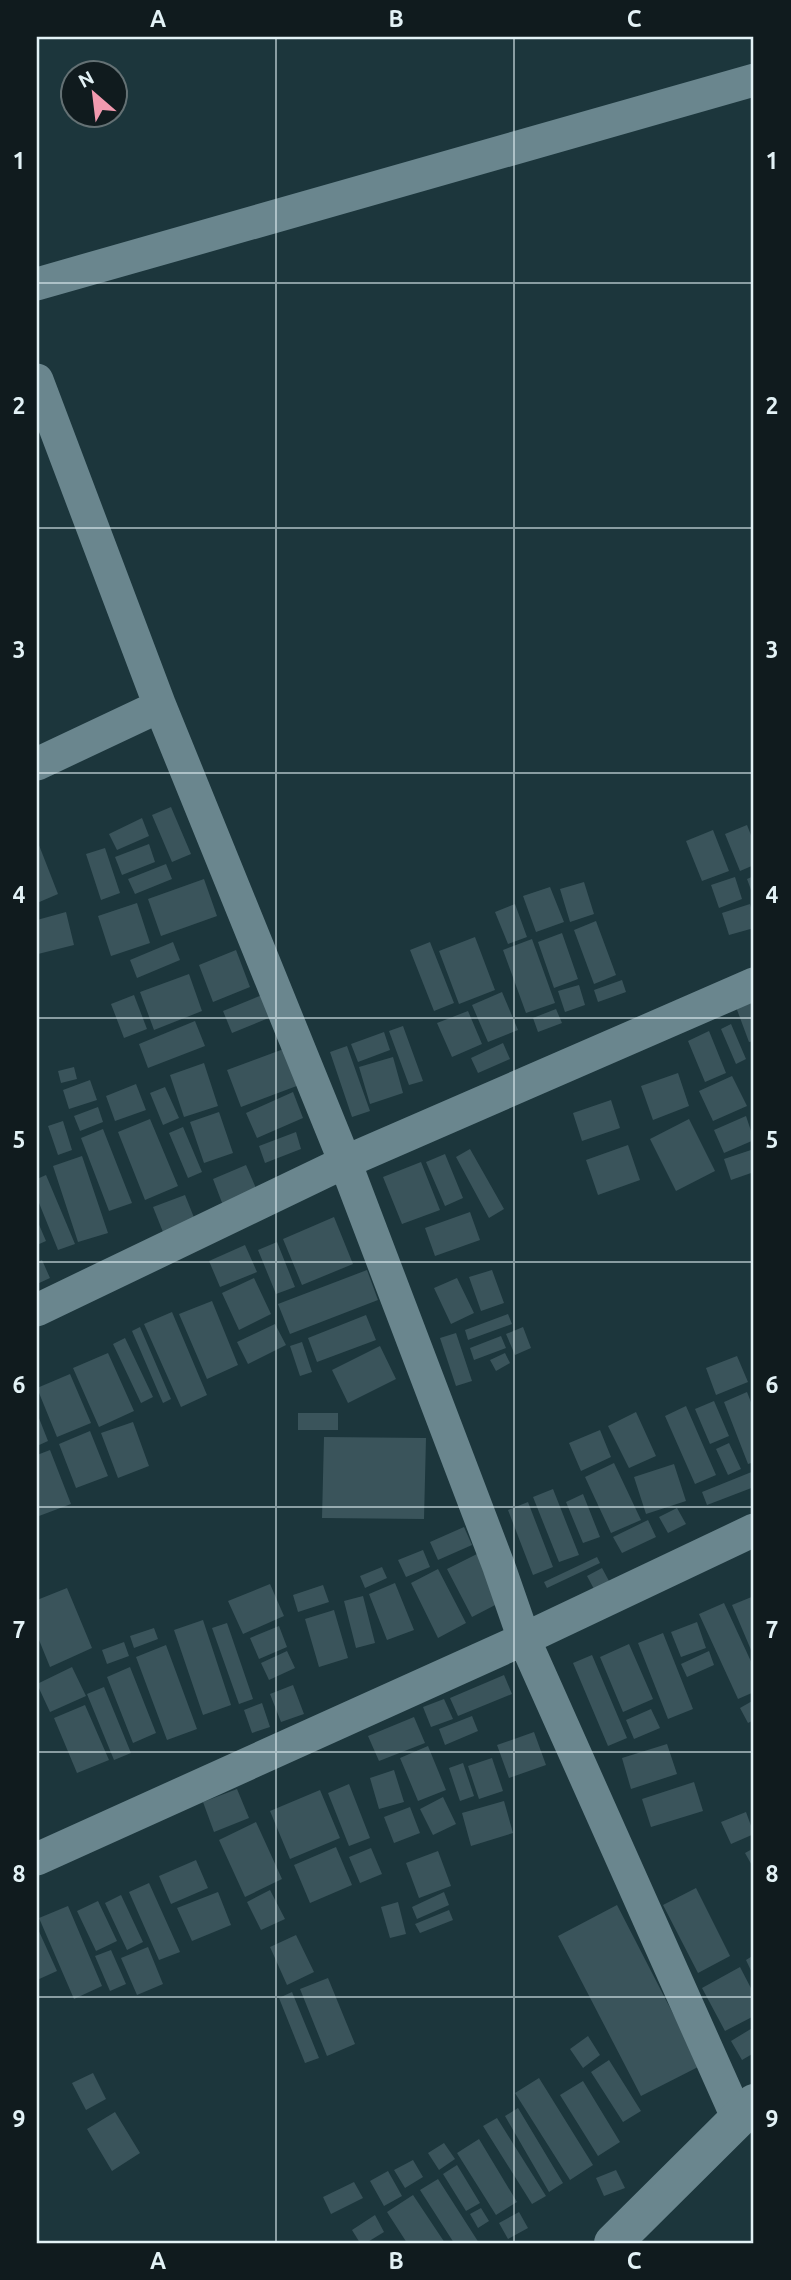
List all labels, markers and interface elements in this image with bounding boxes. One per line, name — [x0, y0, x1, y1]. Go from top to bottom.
text: A — [150, 6, 166, 31]
text: B — [388, 6, 404, 31]
text: C — [627, 6, 642, 31]
north arrow — [60, 60, 130, 130]
text: N — [75, 66, 97, 92]
text: 1 — [13, 148, 25, 173]
text: 1 — [766, 148, 778, 173]
text: 2 — [13, 393, 25, 418]
text: 2 — [766, 393, 778, 418]
text: 3 — [13, 637, 25, 662]
text: 3 — [766, 637, 778, 662]
text: 4 — [13, 882, 26, 907]
text: 4 — [766, 882, 779, 907]
text: 5 — [13, 1127, 25, 1152]
text: 5 — [766, 1127, 778, 1152]
text: 6 — [13, 1372, 26, 1397]
text: 6 — [766, 1372, 779, 1397]
text: 7 — [13, 1617, 25, 1642]
text: 7 — [766, 1617, 778, 1642]
text: 8 — [13, 1861, 25, 1886]
text: 8 — [766, 1861, 778, 1886]
text: 9 — [13, 2106, 25, 2131]
text: 9 — [766, 2106, 778, 2131]
text: A — [150, 2248, 166, 2273]
text: B — [388, 2248, 404, 2273]
text: C — [627, 2248, 642, 2273]

